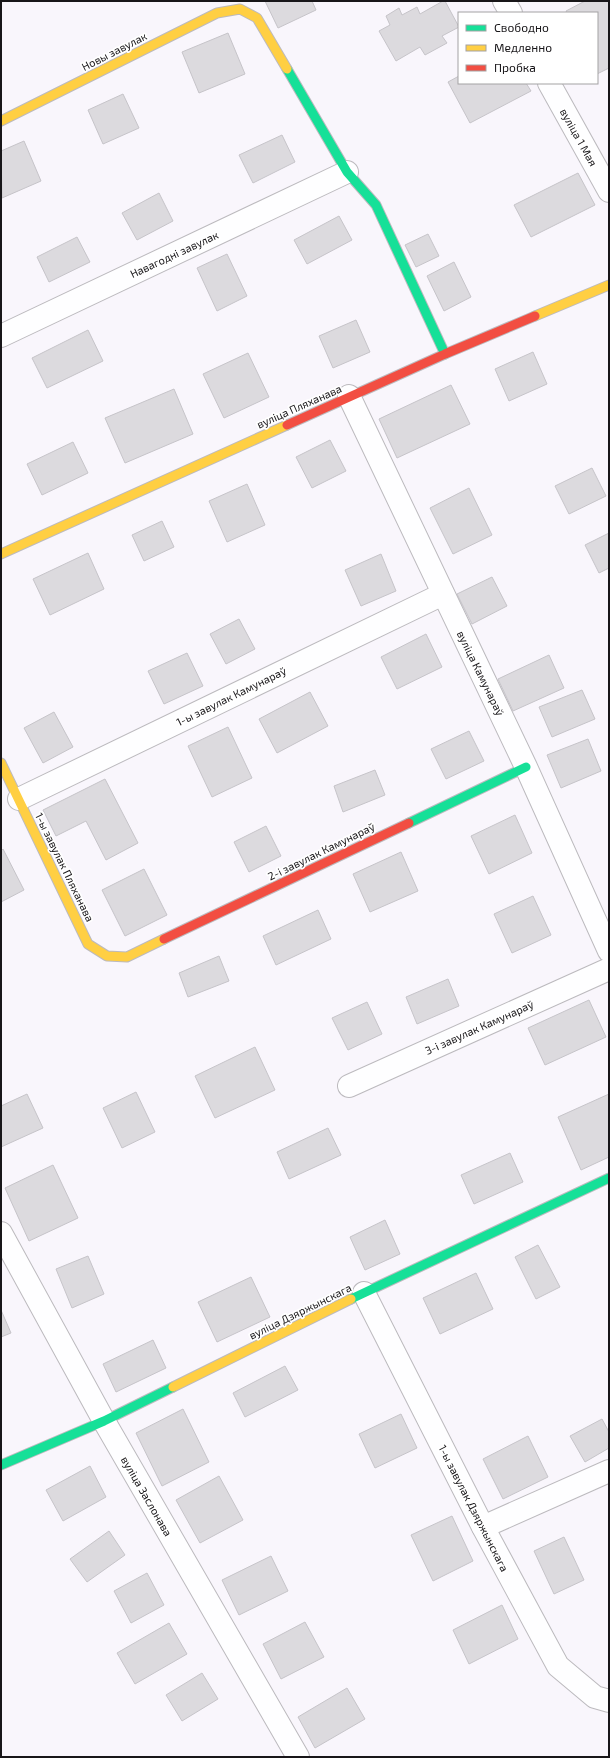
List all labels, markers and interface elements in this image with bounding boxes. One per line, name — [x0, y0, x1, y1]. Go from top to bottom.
legend — [458, 12, 598, 84]
text: Свободно — [494, 20, 549, 34]
street label: Новы завулак — [79, 29, 149, 74]
text: Медленно — [494, 40, 552, 54]
text: Пробка — [494, 60, 536, 74]
street label: вуліца 1 Мая — [557, 106, 600, 169]
street label: Навагодні завулак — [128, 228, 221, 281]
street label: вуліца Пляханава — [255, 381, 344, 431]
street label: вуліца Камунараў — [454, 628, 507, 718]
street label: 1-ы завулак Камунараў — [174, 664, 289, 729]
street label: 1-ы завулак Пляханава — [32, 810, 97, 924]
street label: 2-і завулак Камунараў — [265, 819, 377, 884]
street label: 3-і завулак Камунараў — [423, 997, 536, 1058]
street label: вуліца Дзяржынскага — [247, 1280, 354, 1342]
street label: 1-ы завулак Дзяржынскага — [435, 1443, 512, 1574]
street label: вуліца Заслонава — [118, 1454, 175, 1539]

